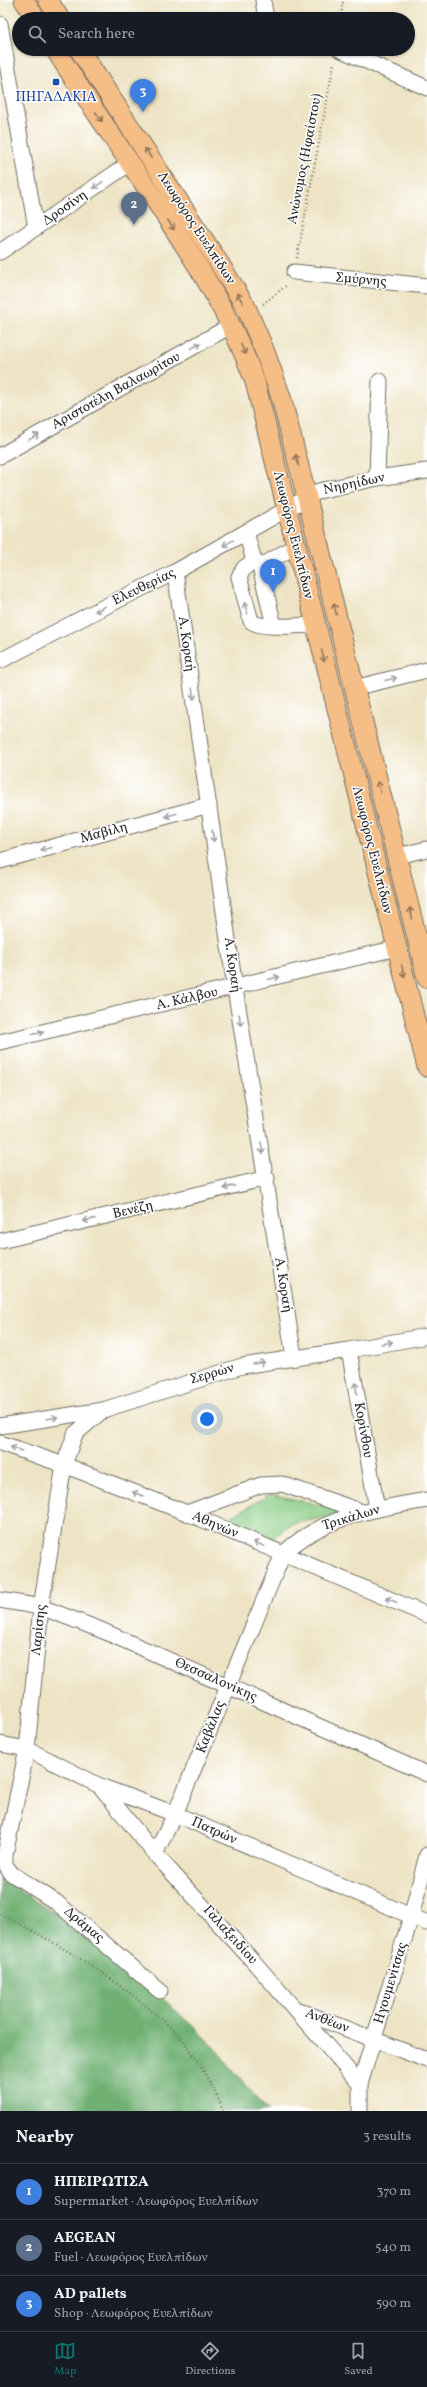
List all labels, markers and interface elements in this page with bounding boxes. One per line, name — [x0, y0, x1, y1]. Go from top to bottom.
search box — [12, 12, 415, 56]
icon: search — [26, 23, 48, 45]
text: Search here — [58, 24, 135, 45]
marker: ΠΗΓΑΔΑΚΙΑ — [51, 77, 61, 87]
pin: 3 — [130, 79, 156, 112]
place label: ΠΗΓΑΔΑΚΙΑ — [15, 88, 97, 107]
street label: Ανώνυμος (Ηφαίστου) — [283, 92, 327, 226]
one-way arrow — [95, 111, 103, 122]
one-way arrow — [143, 147, 151, 159]
street label: Λεωφόρος Ευελπίδων — [152, 168, 240, 288]
one-way arrow — [92, 181, 103, 189]
street label: Δροσίνη — [39, 186, 91, 230]
pin: 2 — [121, 192, 147, 225]
one-way arrow — [167, 219, 175, 230]
street label: Σμύρνης — [334, 268, 388, 292]
one-way arrow — [236, 292, 244, 304]
one-way arrow — [190, 341, 202, 349]
one-way arrow — [240, 343, 247, 355]
street label: Αριστοτέλη Βαλαωρίτου — [48, 347, 184, 434]
one-way arrow — [28, 433, 40, 441]
one-way arrow — [293, 454, 300, 467]
street label: Νηρηίδων — [322, 468, 387, 500]
street label: Λεωφόρος Ευελπίδων — [268, 469, 318, 601]
one-way arrow — [222, 539, 234, 547]
pin: 1 — [260, 559, 286, 592]
street label: Ελευθερίας — [109, 564, 179, 610]
one-way arrow — [242, 601, 249, 614]
one-way arrow — [331, 603, 338, 616]
one-way arrow — [94, 605, 106, 613]
street label: Α. Κοραή — [173, 615, 199, 673]
one-way arrow — [320, 650, 328, 663]
one-way arrow — [384, 675, 397, 682]
one-way arrow — [189, 687, 197, 700]
one-way arrow — [375, 781, 383, 794]
street label: Λεωφόρος Ευελπίδων — [347, 784, 397, 916]
one-way arrow — [165, 812, 178, 820]
street label: Μαβίλη — [78, 818, 130, 848]
one-way arrow — [209, 829, 217, 842]
one-way arrow — [39, 846, 52, 853]
one-way arrow — [406, 907, 414, 920]
street label: Α. Κοραή — [219, 936, 245, 994]
one-way arrow — [400, 965, 407, 978]
one-way arrow — [267, 974, 280, 982]
street label: A. Κάλβου — [154, 983, 220, 1015]
one-way arrow — [237, 1013, 245, 1026]
one-way arrow — [31, 1029, 44, 1037]
one-way arrow — [258, 1141, 266, 1154]
one-way arrow — [223, 1184, 236, 1192]
street label: Βενέζη — [111, 1196, 155, 1224]
one-way arrow — [83, 1217, 96, 1225]
street label: Α. Κοραή — [269, 1256, 297, 1314]
one-way arrow — [380, 1339, 393, 1347]
street label: Σερρών — [188, 1359, 236, 1389]
one-way arrow — [252, 1359, 265, 1367]
one-way arrow — [351, 1382, 359, 1395]
street label: Κορίνθου — [349, 1401, 377, 1460]
your location — [197, 1409, 217, 1429]
one-way arrow — [45, 1414, 58, 1422]
one-way arrow — [11, 1445, 23, 1453]
one-way arrow — [133, 1489, 145, 1497]
street label: Τρικάλων — [320, 1500, 382, 1536]
street label: Αθηνών — [189, 1507, 241, 1543]
one-way arrow — [253, 1539, 265, 1547]
one-way arrow — [386, 1596, 398, 1603]
street label: Λαρίσης — [27, 1603, 51, 1657]
street label: Θεσσαλονίκης — [172, 1653, 260, 1707]
street label: Καβάλας — [192, 1698, 230, 1756]
street label: Πατρών — [188, 1813, 240, 1849]
street label: Γαλαξειδίου — [198, 1901, 262, 1969]
street label: Δράμας — [60, 1902, 108, 1948]
street label: Ηγουμενίτσας — [370, 1940, 412, 2026]
street label: Ανθέων — [302, 2004, 352, 2038]
text: Nearby — [16, 2126, 74, 2149]
text: 3 results — [363, 2128, 411, 2146]
text: ΗΠΕΙΡΩΤΙΣΑ — [54, 2172, 149, 2193]
text: 1 — [26, 2183, 32, 2201]
text: 370 m — [377, 2183, 411, 2201]
text: Supermarket · Λεωφόρος Ευελπίδων — [54, 2193, 258, 2211]
text: AEGEAN — [54, 2228, 116, 2249]
text: 2 — [26, 2239, 32, 2257]
text: 540 m — [375, 2239, 411, 2257]
text: Fuel · Λεωφόρος Ευελπίδων — [54, 2249, 208, 2267]
text: AD pallets — [54, 2284, 127, 2305]
text: 3 — [26, 2295, 32, 2313]
text: 590 m — [376, 2295, 411, 2313]
text: Shop · Λεωφόρος Ευελπίδων — [54, 2305, 213, 2323]
tab: Map — [54, 2340, 76, 2379]
tab: Directions — [185, 2340, 236, 2379]
tab: Saved — [344, 2340, 373, 2379]

